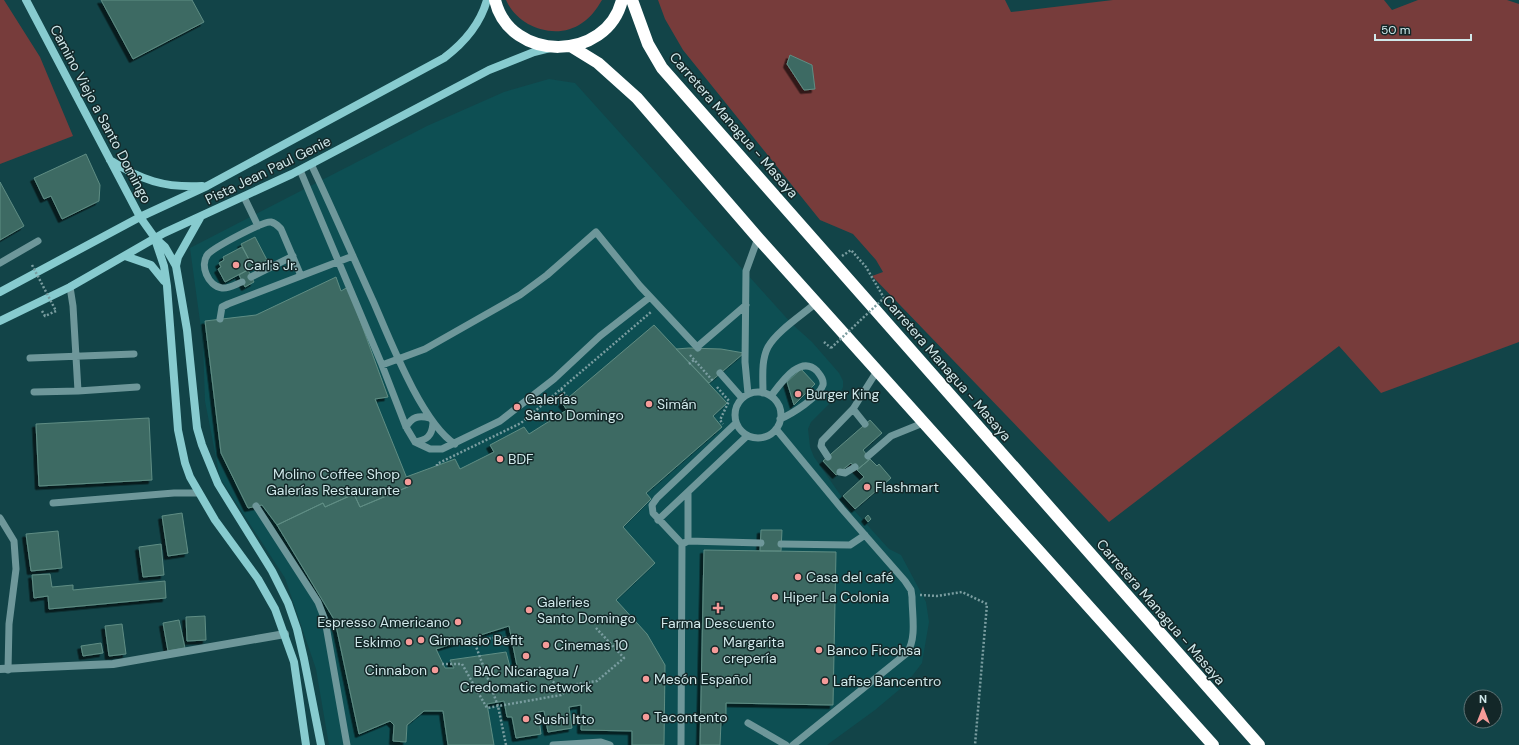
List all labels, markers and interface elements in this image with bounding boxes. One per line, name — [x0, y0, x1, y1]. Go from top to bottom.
scale bar — [1375, 16, 1471, 42]
street label: Camino Viejo a Santo Domingo — [46, 22, 156, 206]
text: 50 m — [1381, 22, 1410, 38]
street label: Carretera Managua - Masaya — [666, 48, 802, 202]
street label: Pista Jean Paul Genie — [202, 132, 334, 208]
place label: Carl's Jr. — [244, 256, 298, 274]
marker: Carl's Jr. — [231, 260, 241, 270]
street label: Carretera Managua - Masaya — [879, 291, 1015, 445]
place label: Burger King — [806, 385, 879, 403]
marker: Burger King — [793, 389, 803, 399]
place label: Galerías Santo Domingo — [525, 390, 624, 424]
place label: Simán — [657, 395, 697, 413]
marker: Simán — [644, 399, 654, 409]
marker: Galerías Santo Domingo — [512, 402, 522, 412]
place label: BDF — [508, 450, 534, 468]
marker: BDF — [495, 454, 505, 464]
place label: Molino Coffee Shop Galerías Restaurante — [266, 465, 400, 499]
marker: Molino Coffee Shop Galerías Restaurante — [403, 477, 413, 487]
place label: Flashmart — [875, 478, 939, 496]
marker: Flashmart — [862, 482, 872, 492]
street label: Carretera Managua - Masaya — [1093, 535, 1229, 689]
place label: Casa del café — [806, 568, 894, 586]
marker: Casa del café — [793, 572, 803, 582]
place label: Hiper La Colonia — [783, 588, 889, 606]
marker: Hiper La Colonia — [770, 592, 780, 602]
place label: Galeries Santo Domingo — [537, 593, 636, 627]
marker: Farma Descuento — [713, 603, 723, 613]
marker: Galeries Santo Domingo — [524, 605, 534, 615]
place label: Espresso Americano — [317, 613, 450, 631]
place label: Farma Descuento — [661, 614, 775, 632]
marker: Espresso Americano — [453, 617, 463, 627]
place label: Gimnasio Befit — [429, 631, 523, 649]
place label: Eskimo — [355, 633, 401, 651]
place label: Margarita crepería — [723, 633, 784, 667]
marker: Gimnasio Befit — [416, 635, 426, 645]
place label: Cinemas 10 — [554, 636, 628, 654]
marker: Eskimo — [404, 637, 414, 647]
marker: Cinemas 10 — [541, 640, 551, 650]
place label: Banco Ficohsa — [827, 641, 921, 659]
marker: Margarita crepería — [710, 645, 720, 655]
marker: Banco Ficohsa — [814, 645, 824, 655]
marker: BAC Nicaragua / Credomatic network — [521, 651, 531, 661]
place label: Cinnabon — [365, 661, 427, 679]
place label: BAC Nicaragua / Credomatic network — [460, 662, 592, 696]
marker: Cinnabon — [430, 665, 440, 675]
place label: Mesón Español — [654, 670, 752, 688]
place label: Lafise Bancentro — [833, 672, 941, 690]
marker: Mesón Español — [641, 674, 651, 684]
marker: Lafise Bancentro — [820, 676, 830, 686]
north arrow — [1463, 689, 1503, 729]
text: N — [1479, 692, 1487, 706]
place label: Tacontento — [654, 708, 728, 726]
place label: Sushi Itto — [534, 710, 595, 728]
marker: Tacontento — [641, 712, 651, 722]
marker: Sushi Itto — [521, 714, 531, 724]

